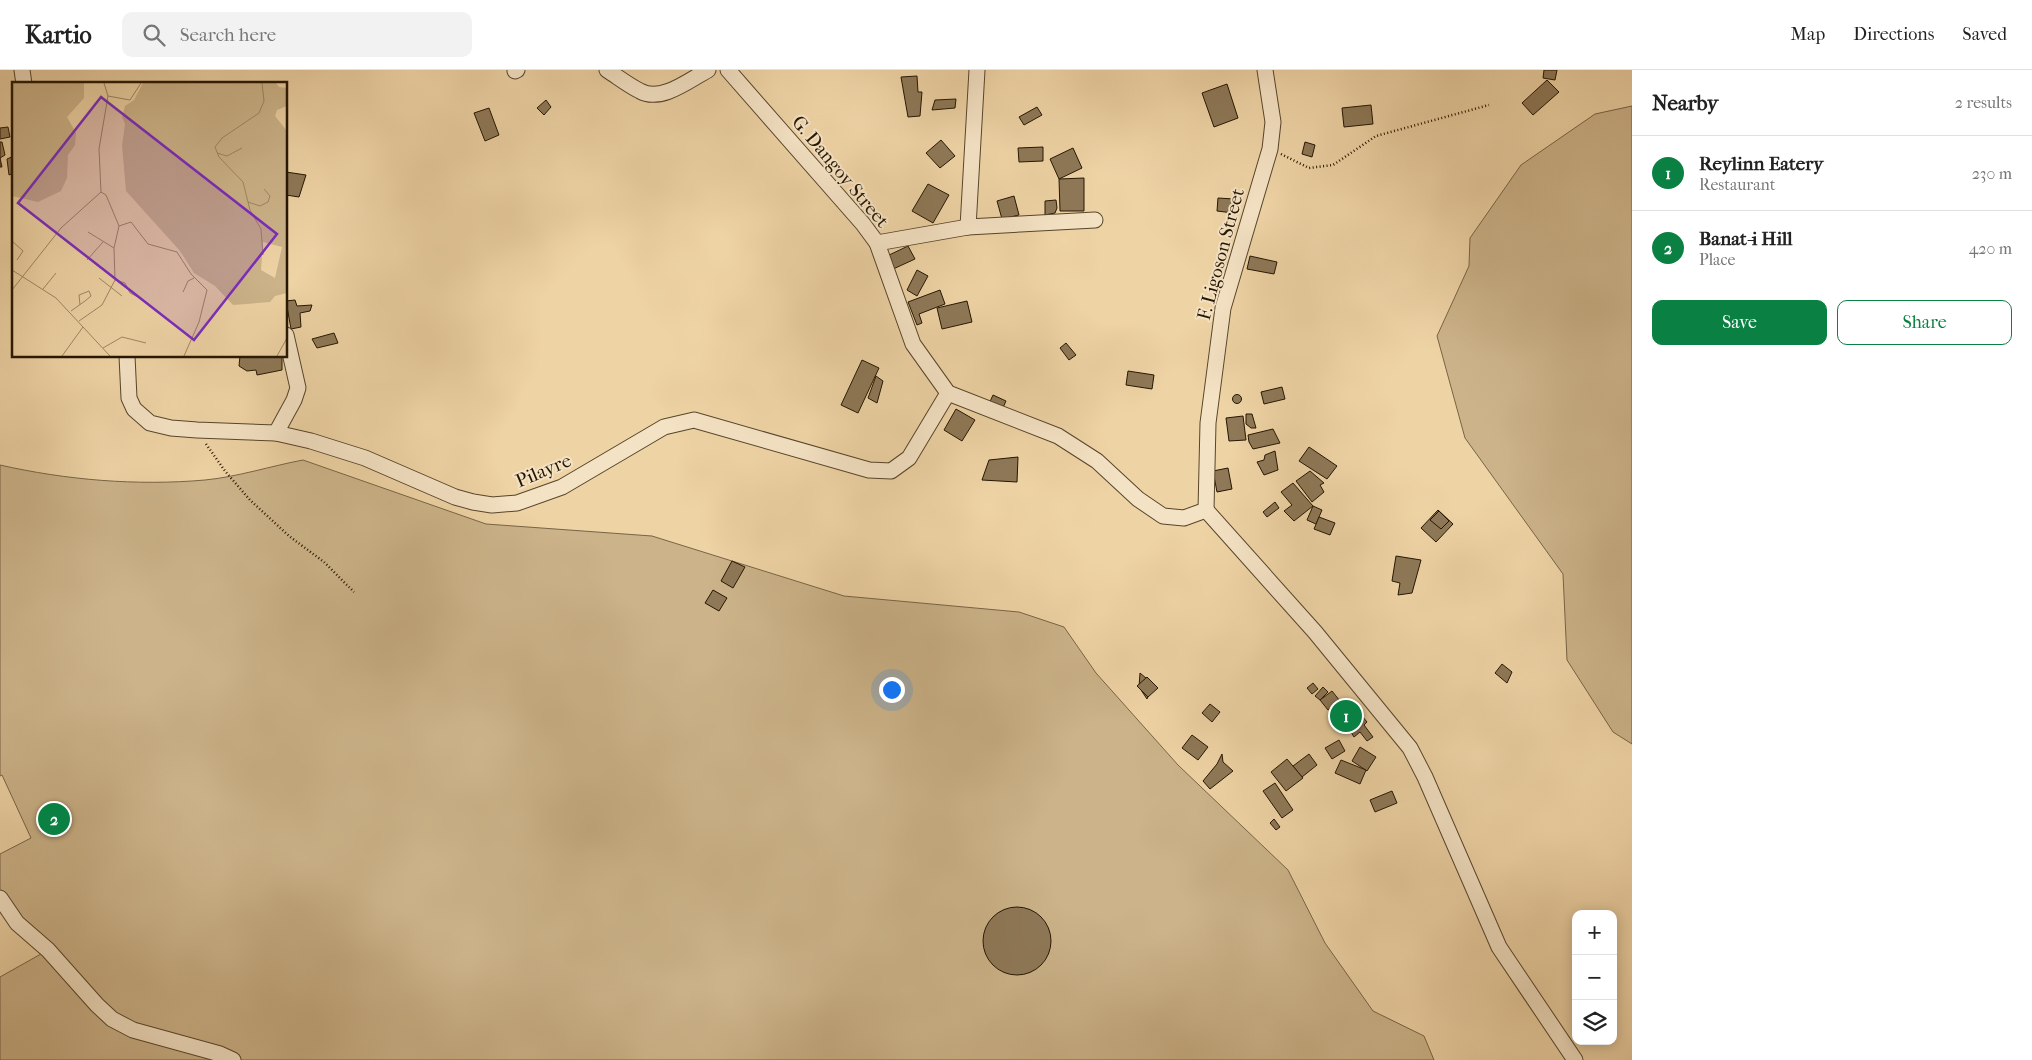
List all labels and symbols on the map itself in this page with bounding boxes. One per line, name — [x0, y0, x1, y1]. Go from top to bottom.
inset map — [12, 82, 288, 358]
street label: G. Dangoy Street — [787, 111, 893, 232]
street label: F. Ligoson Street — [1193, 186, 1249, 323]
street label: Pilayre — [512, 449, 575, 492]
your location — [879, 677, 905, 703]
pin: 1 — [1330, 697, 1362, 735]
pin: 2 — [38, 800, 70, 838]

